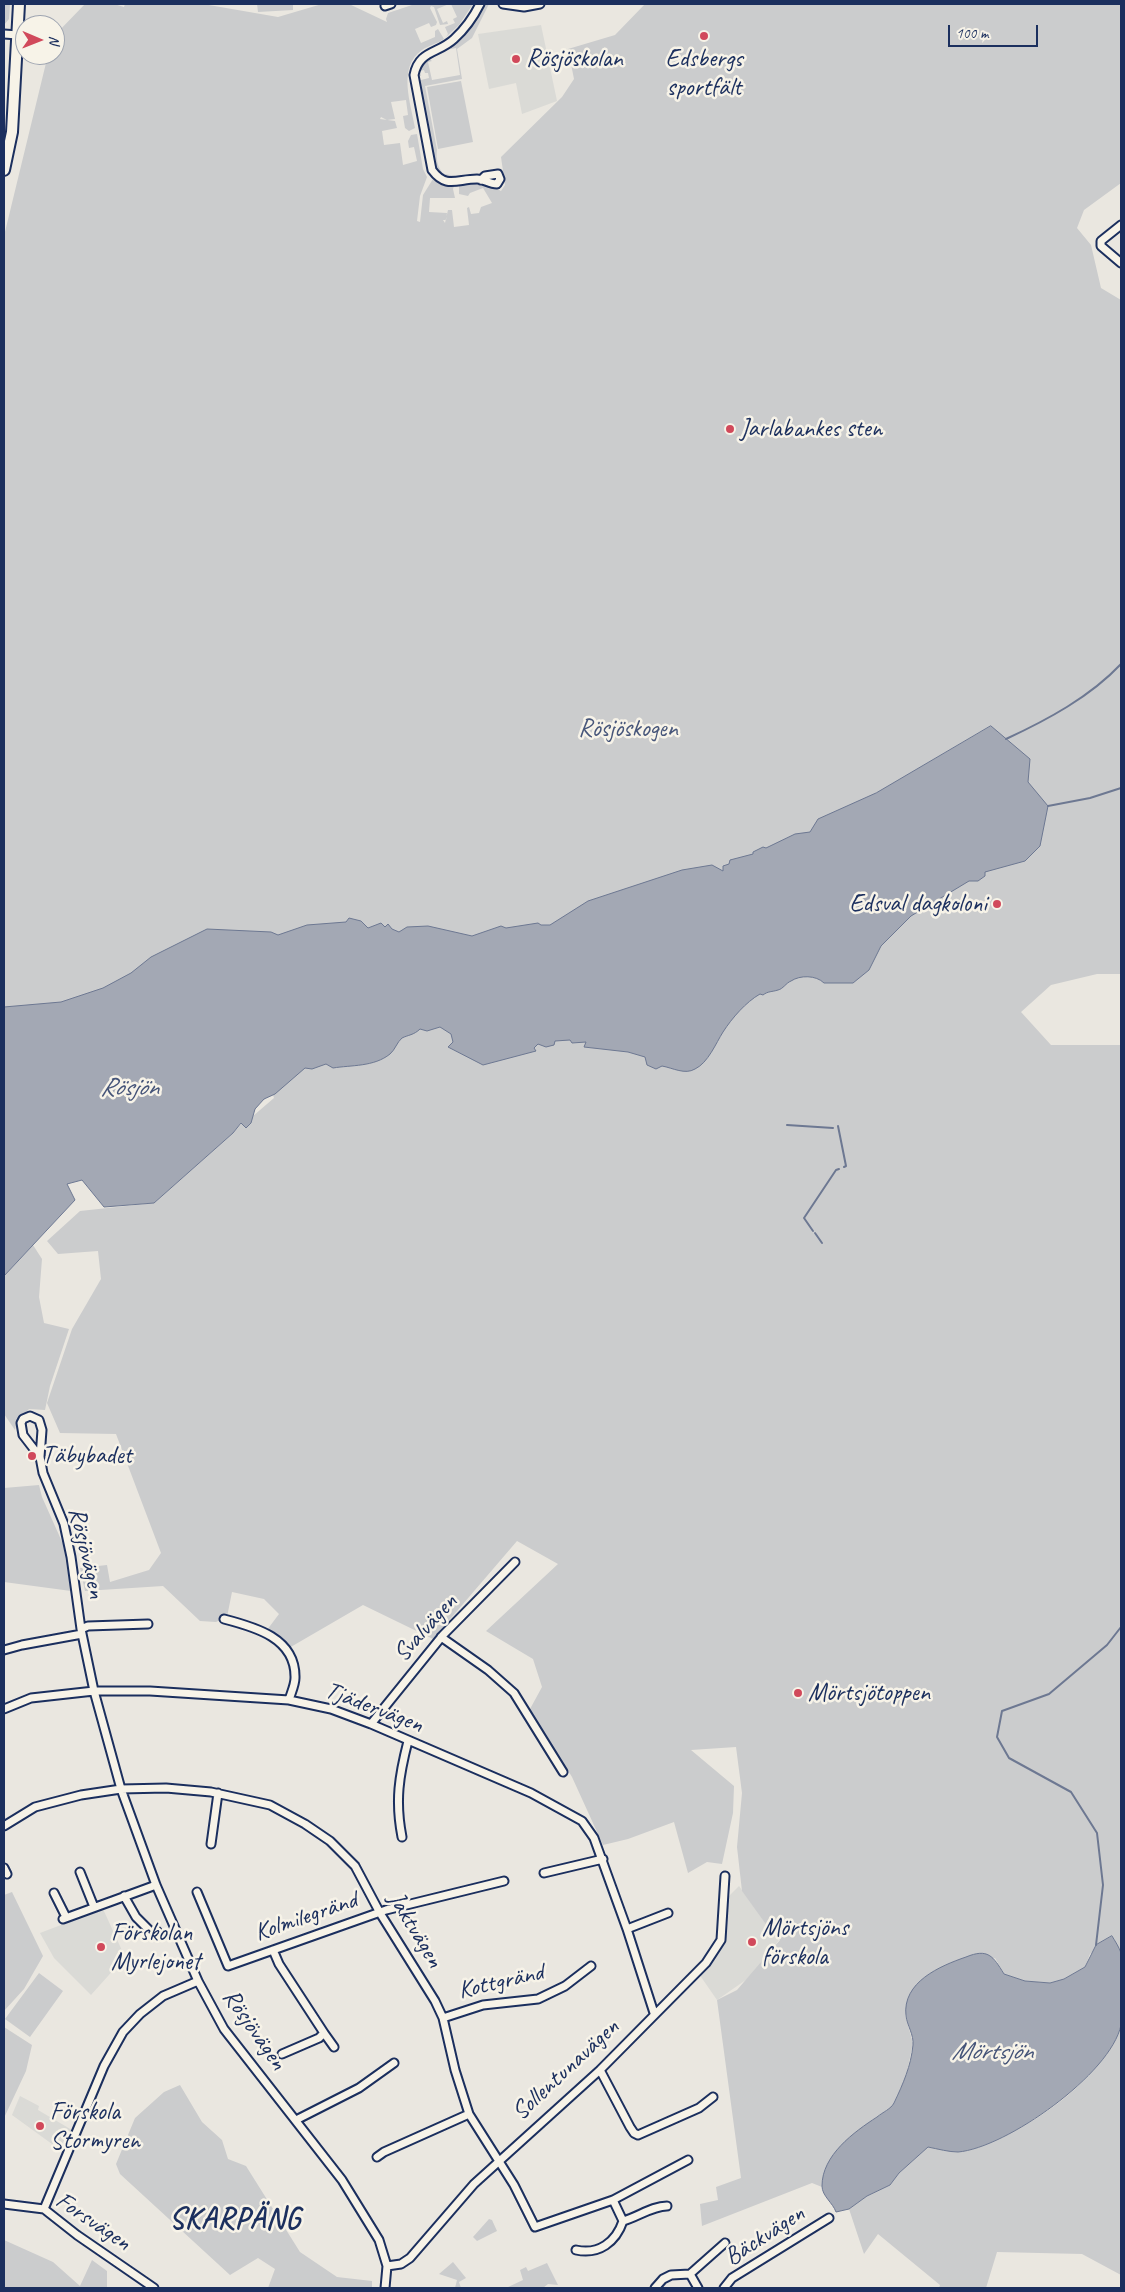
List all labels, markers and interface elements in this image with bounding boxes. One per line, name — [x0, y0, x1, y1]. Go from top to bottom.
north arrow — [15, 15, 65, 65]
scale bar — [950, 15, 1040, 47]
text: 100 m — [956, 24, 988, 43]
marker: Edsbergs sportfält — [698, 30, 710, 42]
text: N — [46, 36, 63, 45]
place label: Rösjöskolan — [526, 44, 623, 74]
place label: Edsbergs sportfält — [666, 44, 742, 103]
marker: Rösjöskolan — [510, 53, 522, 65]
place label: Jarlabankes sten — [740, 414, 882, 444]
marker: Jarlabankes sten — [724, 423, 736, 435]
park label: Rösjöskogen — [578, 714, 678, 744]
place label: Edsval dagkoloni — [849, 889, 987, 919]
marker: Edsval dagkoloni — [991, 898, 1003, 910]
water label: Rösjön — [100, 1072, 158, 1104]
place label: Täbybadet — [42, 1441, 132, 1471]
marker: Täbybadet — [26, 1450, 38, 1462]
street label: Rösjövägen — [61, 1505, 111, 1601]
street label: Svalvägen — [388, 1588, 464, 1668]
street label: Tjädervägen — [321, 1676, 427, 1740]
place label: Mörtsjötoppen — [808, 1678, 930, 1708]
marker: Mörtsjötoppen — [792, 1687, 804, 1699]
street label: Kolmilegränd — [251, 1885, 361, 1949]
street label: Jaktvägen — [381, 1887, 449, 1973]
place label: Mörtsjöns förskola — [762, 1913, 848, 1972]
place label: Förskolan Myrlejonet — [111, 1918, 200, 1977]
marker: Mörtsjöns förskola — [746, 1936, 758, 1948]
marker: Förskolan Myrlejonet — [95, 1941, 107, 1953]
street label: Kottgränd — [456, 1958, 546, 2006]
street label: Rösjövägen — [215, 1984, 293, 2076]
street label: Sollentunavägen — [506, 2013, 626, 2127]
water label: Mörtsjön — [952, 2036, 1032, 2068]
place label: Förskola Stormyren — [50, 2097, 140, 2156]
marker: Förskola Stormyren — [34, 2120, 46, 2132]
street label: Forsvägen — [50, 2186, 136, 2258]
street label: Bäckvägen — [719, 2199, 811, 2273]
district label: SKARPÄNG — [169, 2202, 301, 2238]

